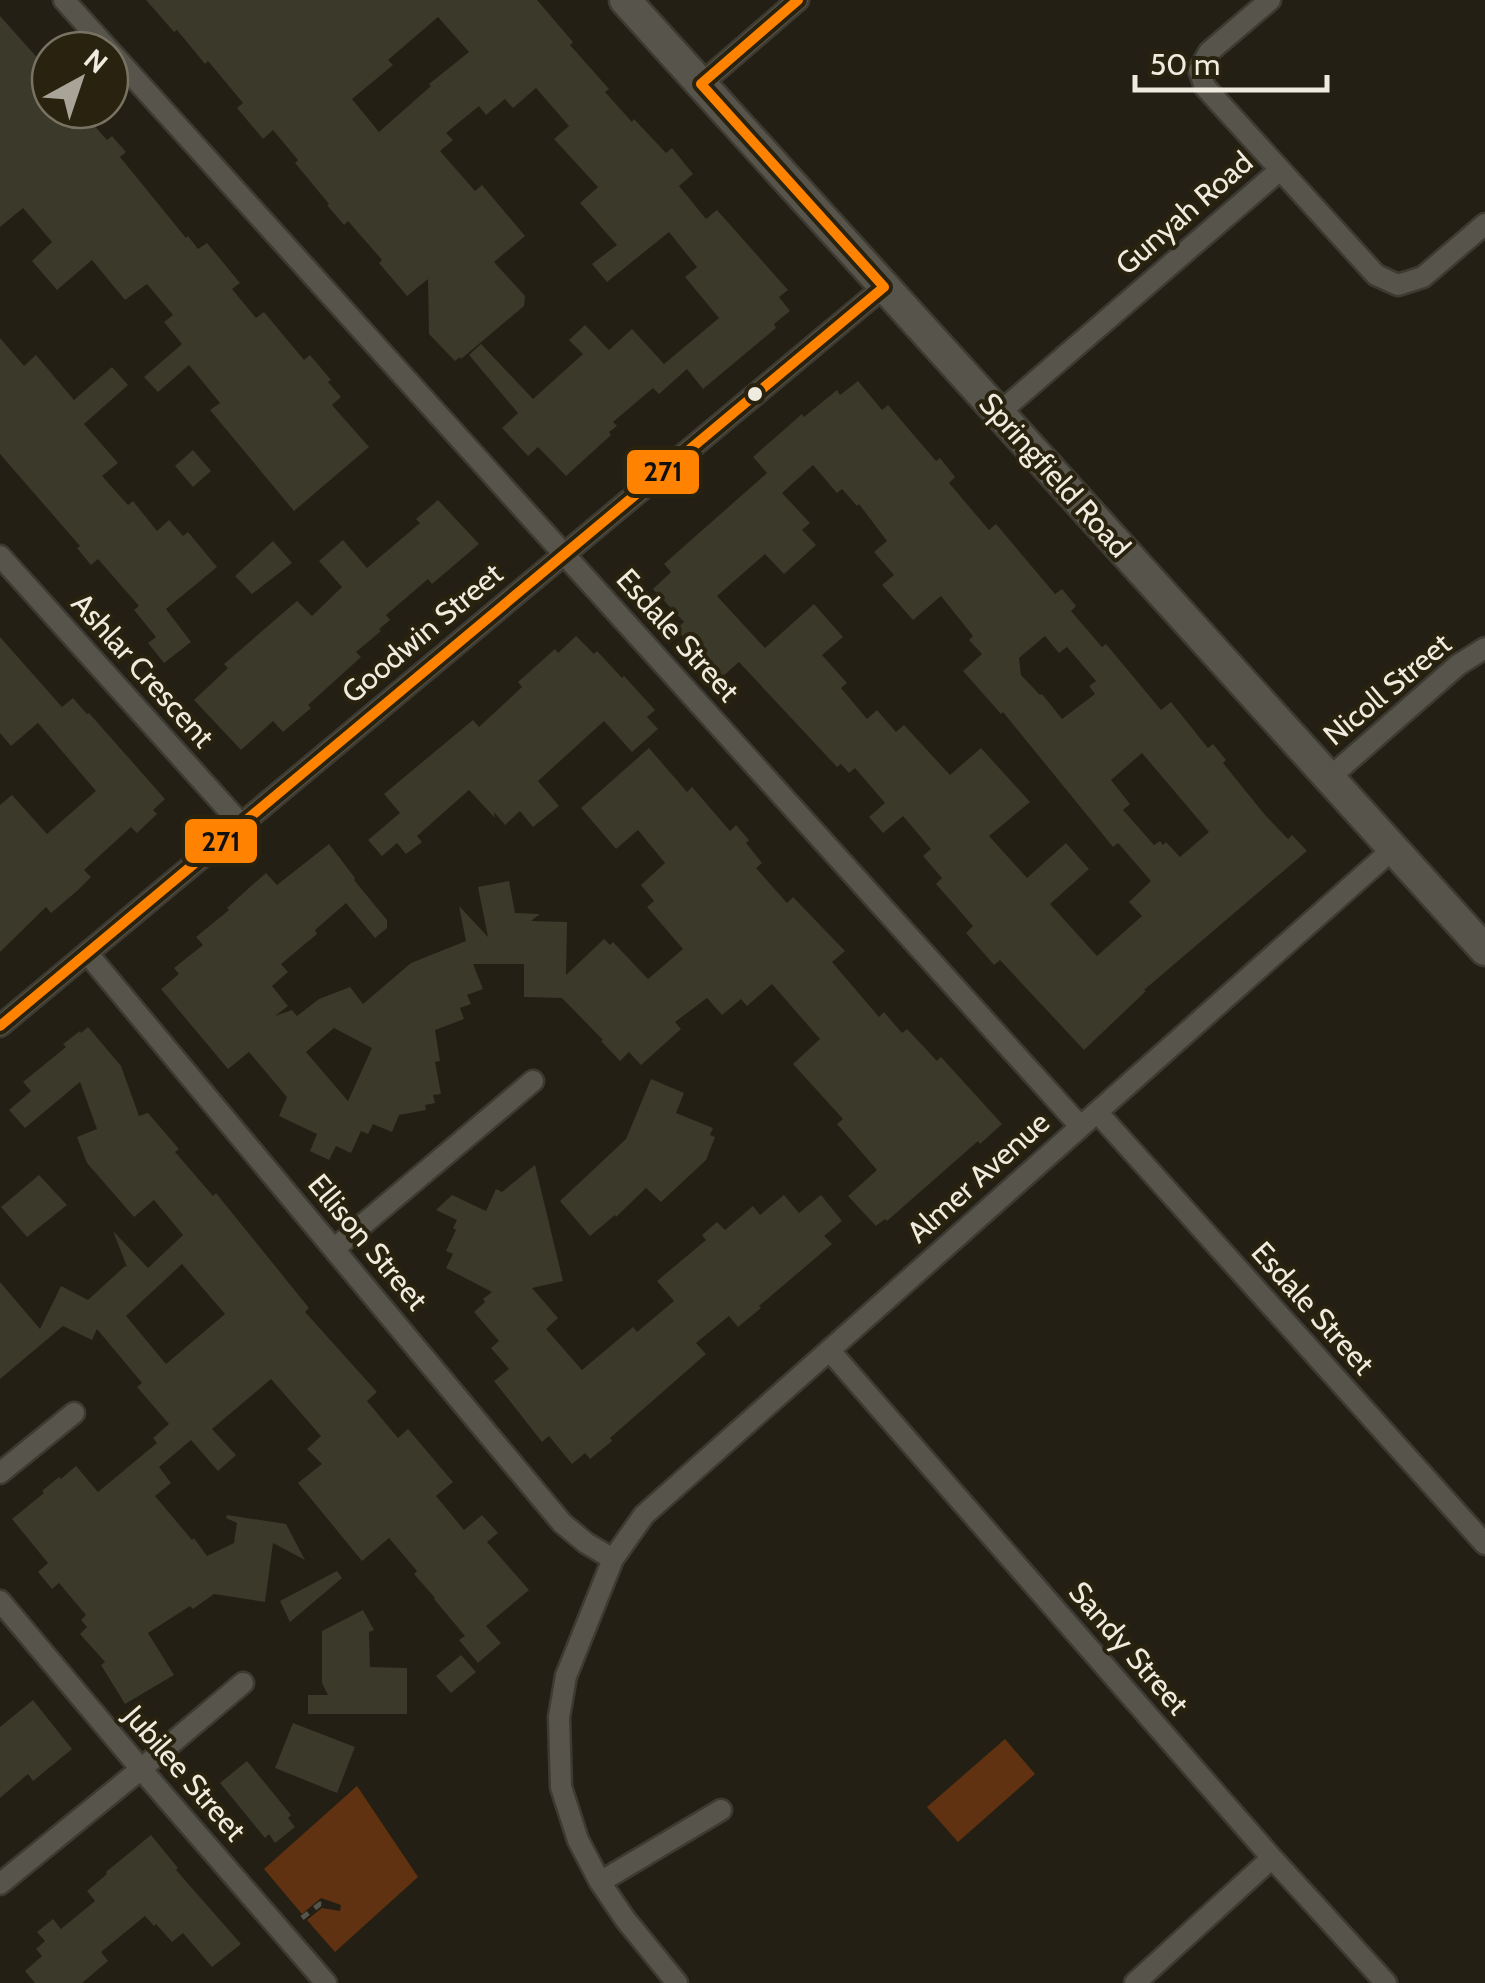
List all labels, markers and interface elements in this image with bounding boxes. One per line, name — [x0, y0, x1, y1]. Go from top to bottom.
north arrow — [30, 30, 130, 130]
scale bar — [1135, 30, 1328, 92]
text: N — [78, 41, 115, 80]
text: 50 m — [1150, 46, 1220, 83]
street label: Gunyah Road — [1108, 143, 1260, 283]
unlabelled marker — [745, 384, 765, 404]
street label: Springfield Road — [971, 385, 1139, 565]
line badge: 271 — [625, 448, 701, 496]
text: 271 — [643, 454, 683, 488]
street label: Goodwin Street — [334, 555, 510, 711]
street label: Esdale Street — [609, 561, 747, 709]
street label: Ashlar Crescent — [64, 585, 222, 755]
street label: Nicoll Street — [1316, 625, 1458, 753]
line badge: 271 — [183, 817, 259, 865]
text: 271 — [201, 824, 241, 858]
street label: Almer Avenue — [899, 1104, 1057, 1250]
street label: Ellison Street — [300, 1166, 436, 1318]
street label: Esdale Street — [1244, 1234, 1382, 1382]
street label: Sandy Street — [1061, 1574, 1197, 1722]
street label: Jubilee Street — [115, 1697, 254, 1848]

